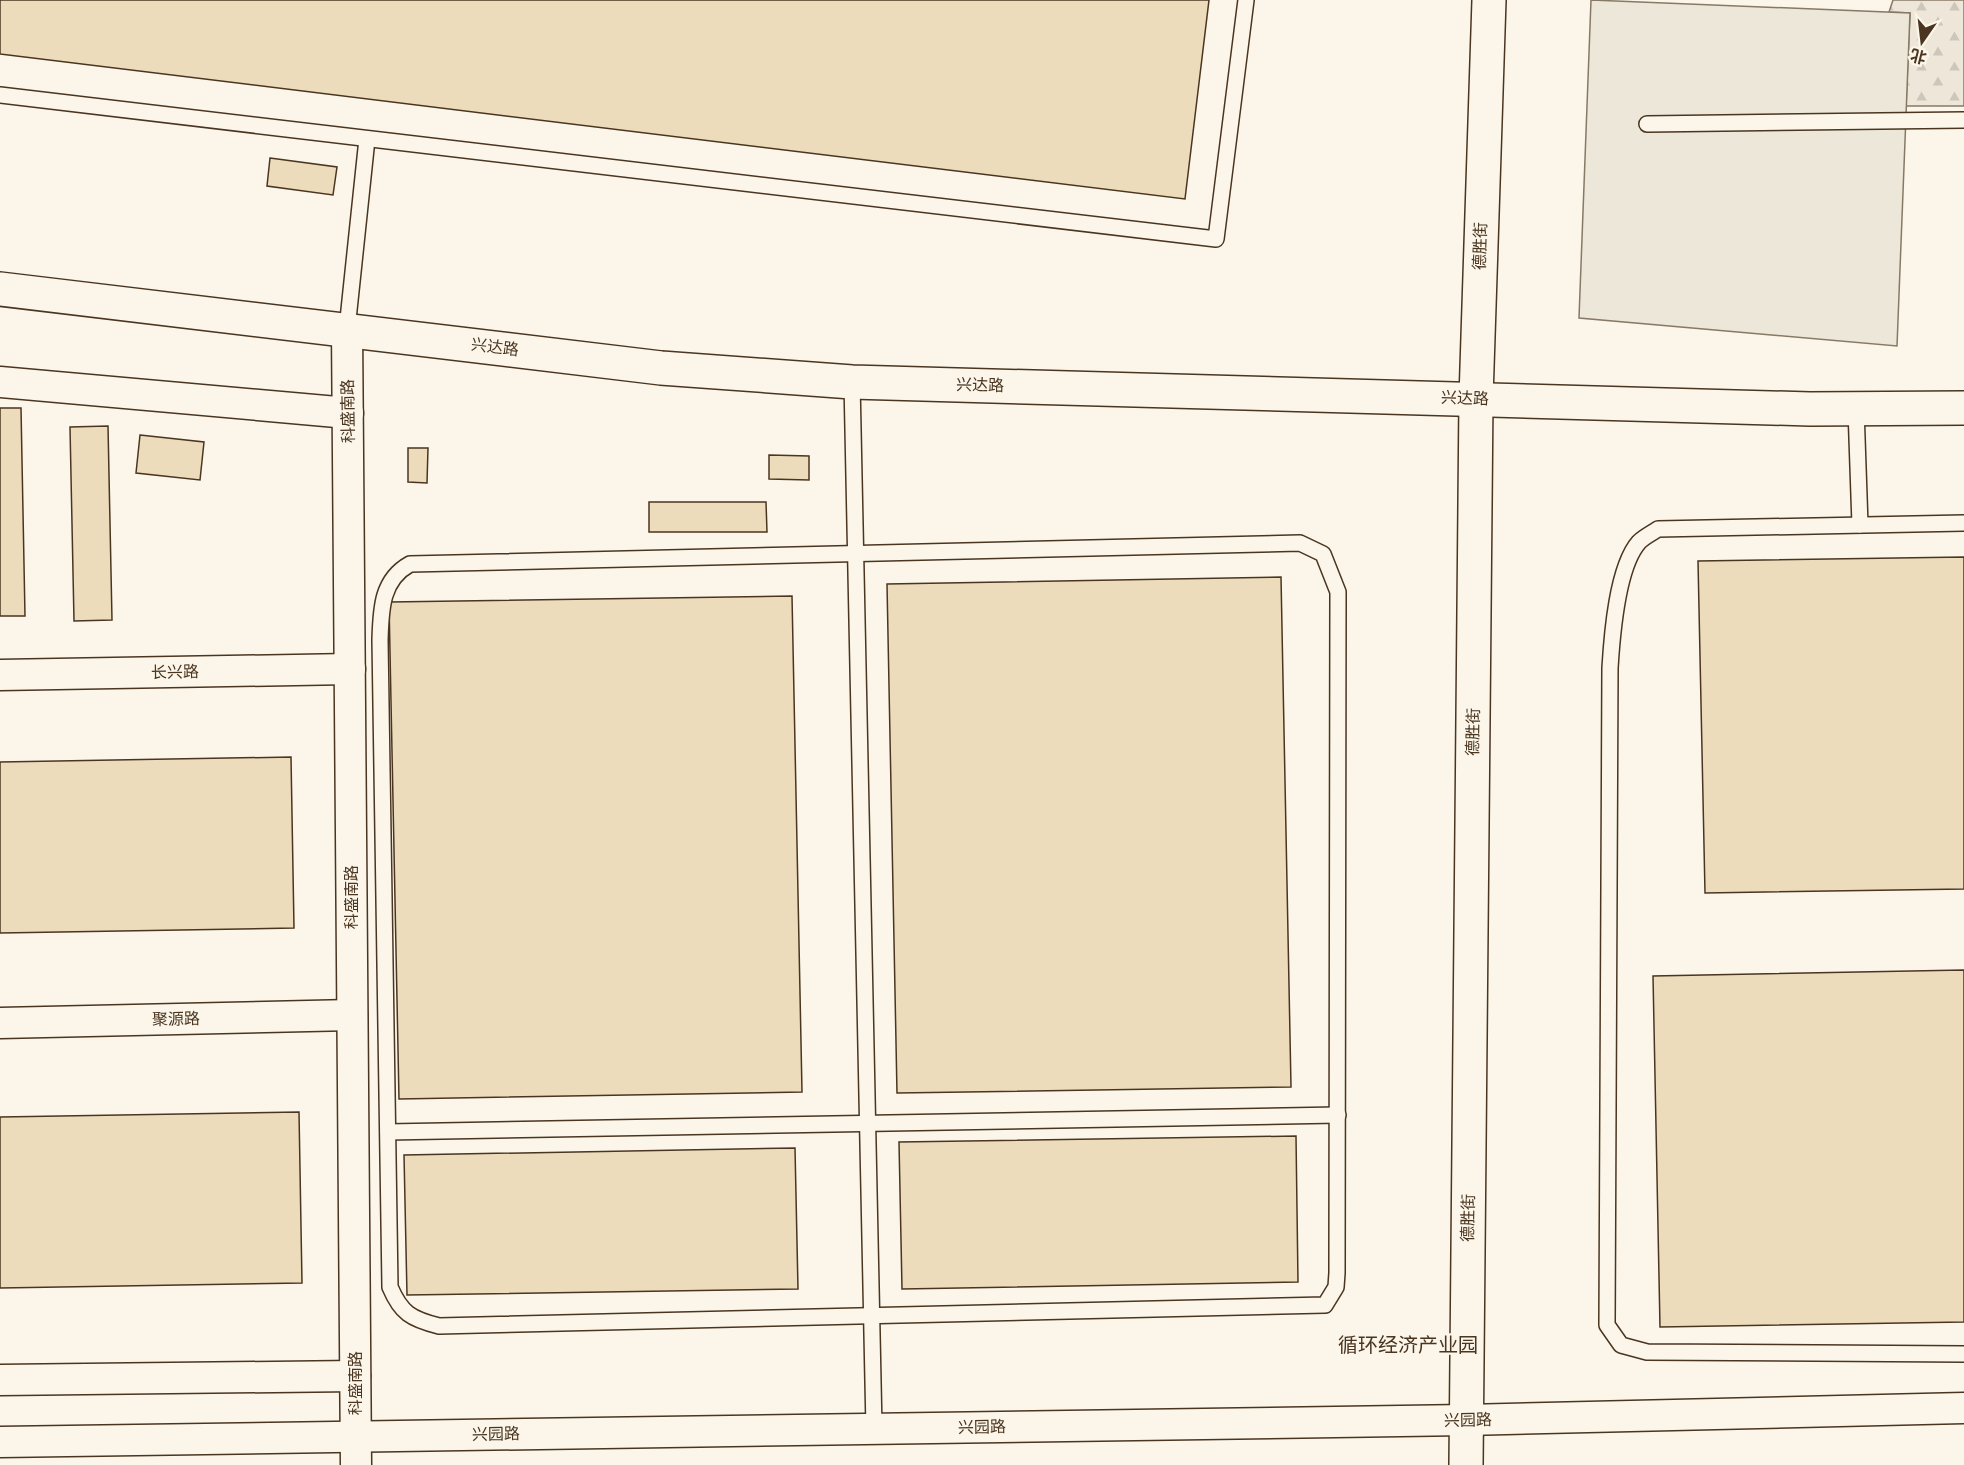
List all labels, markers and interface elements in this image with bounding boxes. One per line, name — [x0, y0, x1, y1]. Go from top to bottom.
north arrow — [1892, 12, 1952, 72]
text: 北 — [1908, 45, 1929, 67]
street label: 德胜街 — [1470, 222, 1490, 270]
street label: 兴达路 — [470, 335, 520, 359]
street label: 兴达路 — [956, 375, 1004, 395]
street label: 科盛南路 — [338, 379, 358, 443]
street label: 兴达路 — [1441, 388, 1489, 408]
street label: 长兴路 — [151, 662, 199, 682]
street label: 德胜街 — [1463, 708, 1483, 756]
street label: 科盛南路 — [342, 865, 361, 929]
street label: 聚源路 — [152, 1009, 200, 1029]
street label: 德胜街 — [1458, 1194, 1478, 1242]
district label: 循环经济产业园 — [1338, 1333, 1478, 1357]
street label: 科盛南路 — [346, 1351, 365, 1415]
street label: 兴园路 — [1444, 1410, 1492, 1430]
street label: 兴园路 — [958, 1417, 1006, 1437]
street label: 兴园路 — [472, 1424, 520, 1444]

